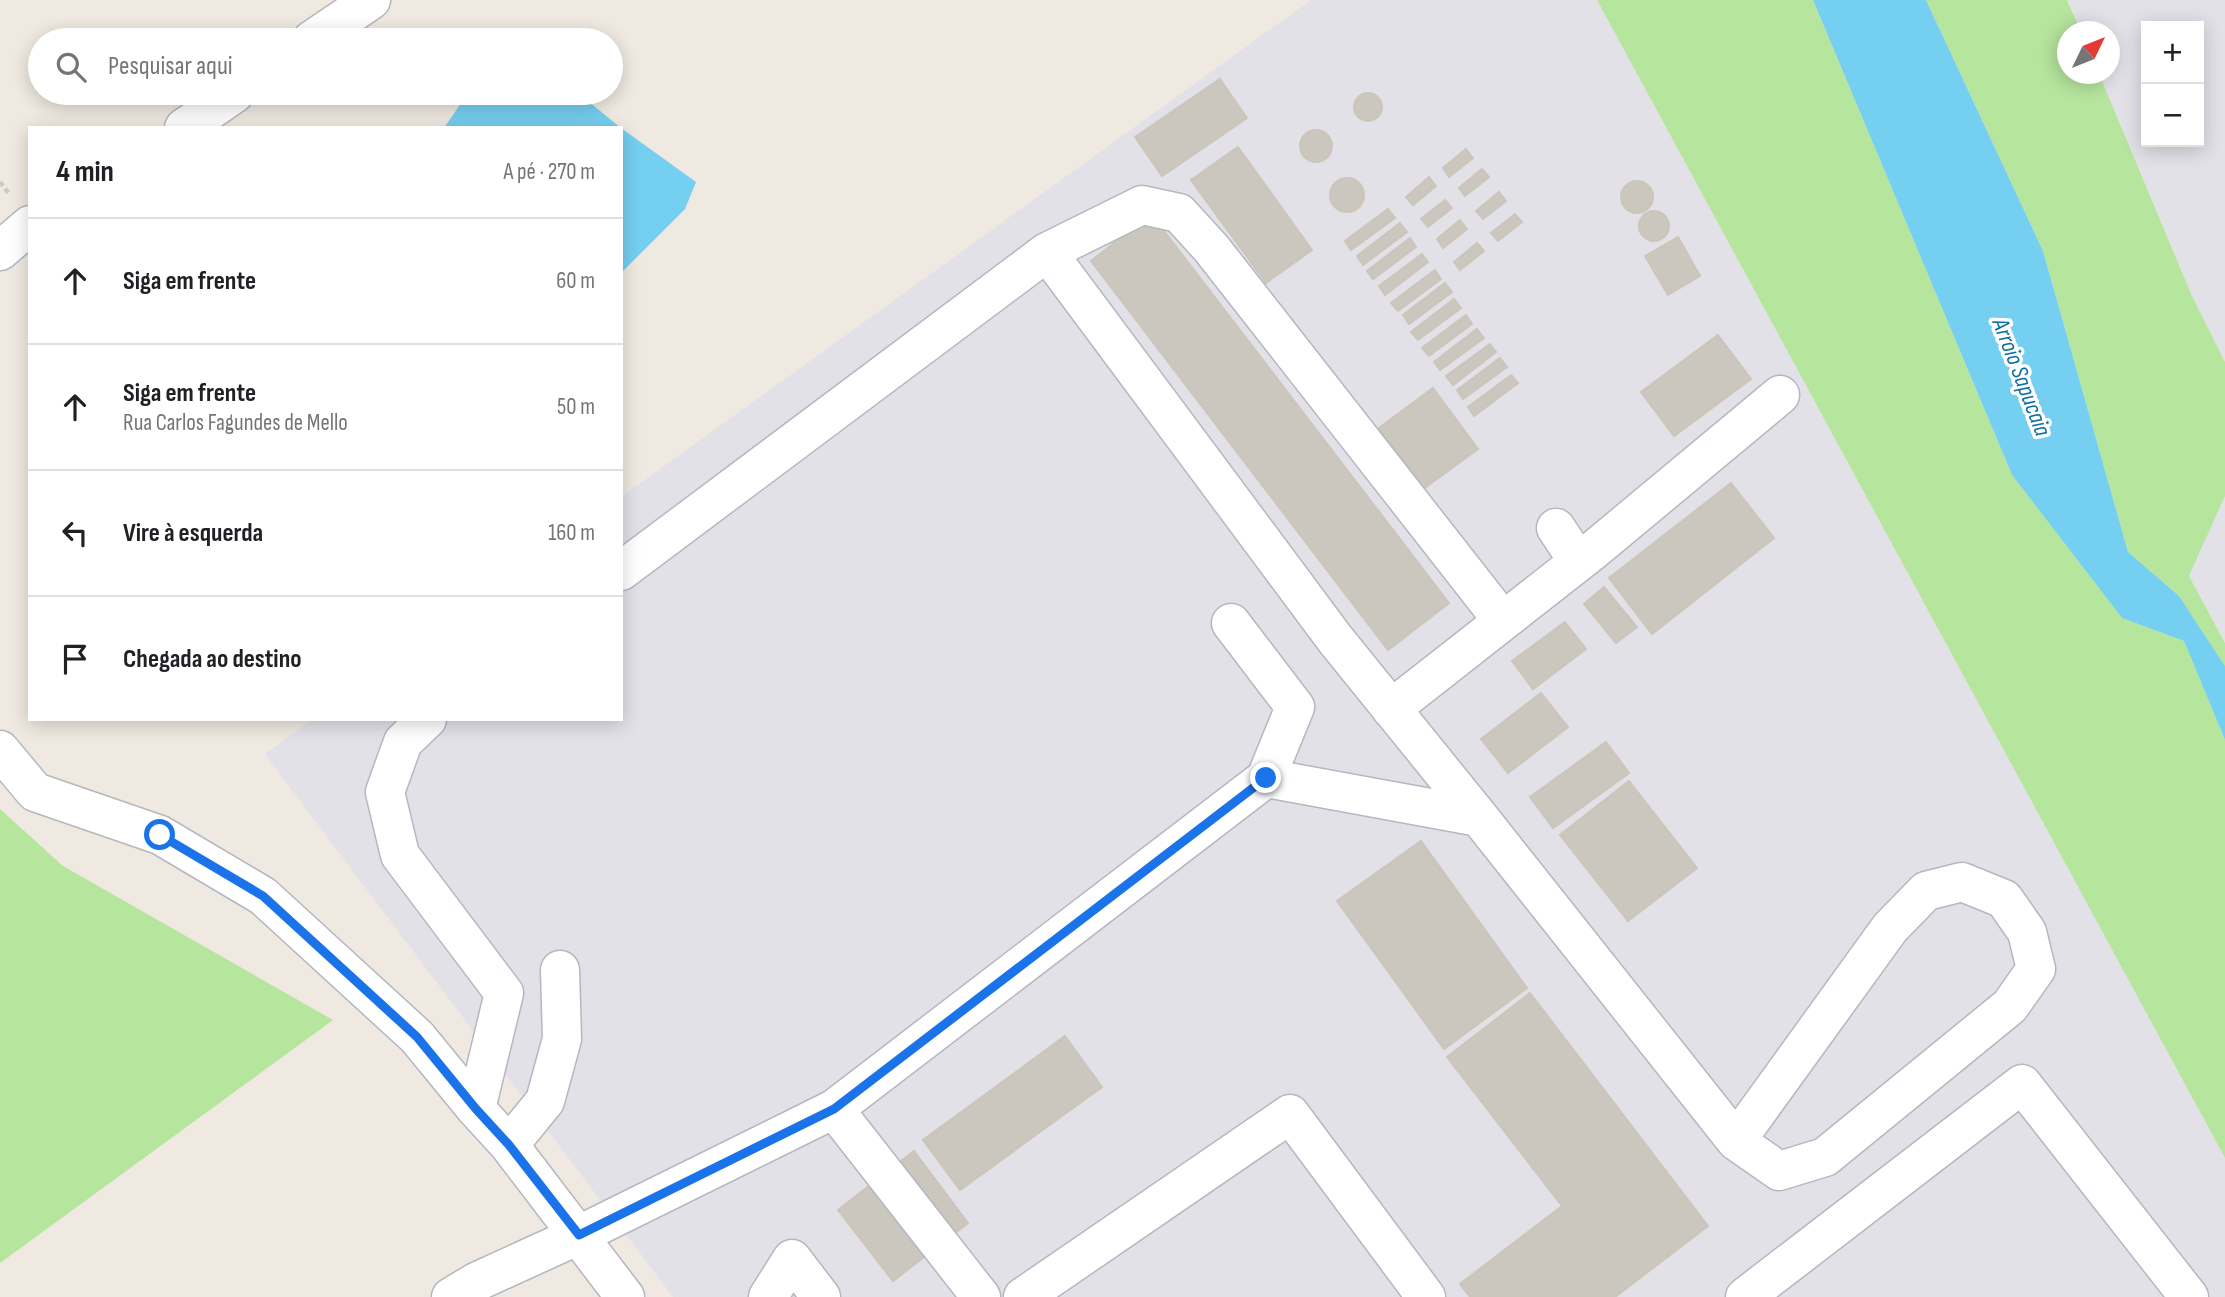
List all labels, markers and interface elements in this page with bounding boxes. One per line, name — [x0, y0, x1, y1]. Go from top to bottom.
north arrow — [2057, 21, 2120, 84]
map controls — [2141, 21, 2204, 147]
button: + — [2141, 21, 2204, 84]
search box — [28, 28, 623, 105]
icon: search — [52, 48, 90, 86]
text: Pesquisar aqui — [108, 51, 233, 82]
button: − — [2141, 84, 2204, 147]
text: 4 min — [56, 154, 114, 190]
text: A pé · 270 m — [504, 158, 595, 186]
icon: ahead — [56, 262, 94, 300]
text: Siga em frente — [123, 266, 256, 297]
text: 60 m — [556, 267, 595, 295]
water label: Arroio Sapucaia — [1985, 313, 2057, 440]
text: Siga em frente — [123, 378, 256, 409]
icon: ahead — [56, 388, 94, 426]
text: 50 m — [557, 393, 595, 421]
text: Rua Carlos Fagundes de Mello — [123, 409, 348, 437]
icon: left — [56, 514, 94, 552]
text: Vire à esquerda — [123, 518, 263, 549]
text: 160 m — [548, 519, 595, 547]
icon: arrive — [56, 640, 94, 678]
text: Chegada ao destino — [123, 644, 302, 675]
route end — [1250, 762, 1281, 793]
route start — [144, 819, 175, 850]

